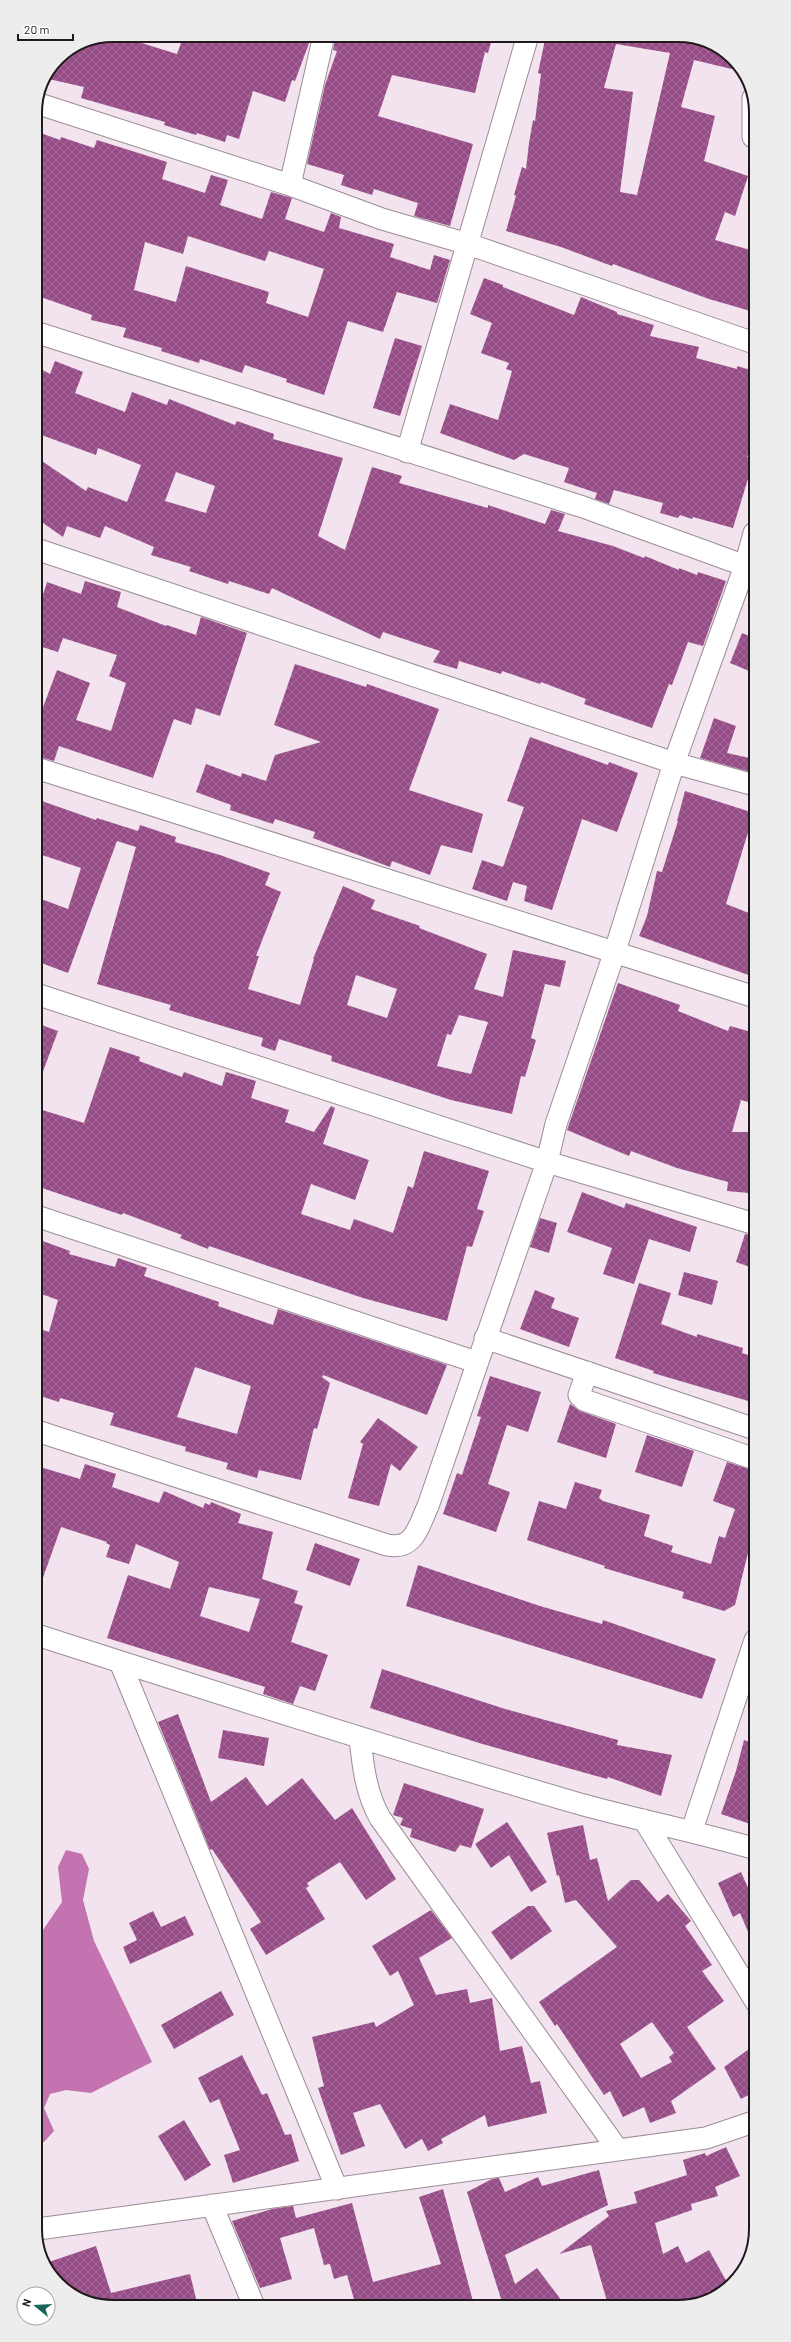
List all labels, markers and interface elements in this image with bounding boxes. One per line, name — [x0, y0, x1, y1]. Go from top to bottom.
scale bar — [18, 16, 73, 42]
text: 20 m — [24, 22, 50, 36]
north arrow — [16, 2286, 56, 2326]
text: N — [19, 2297, 33, 2308]

